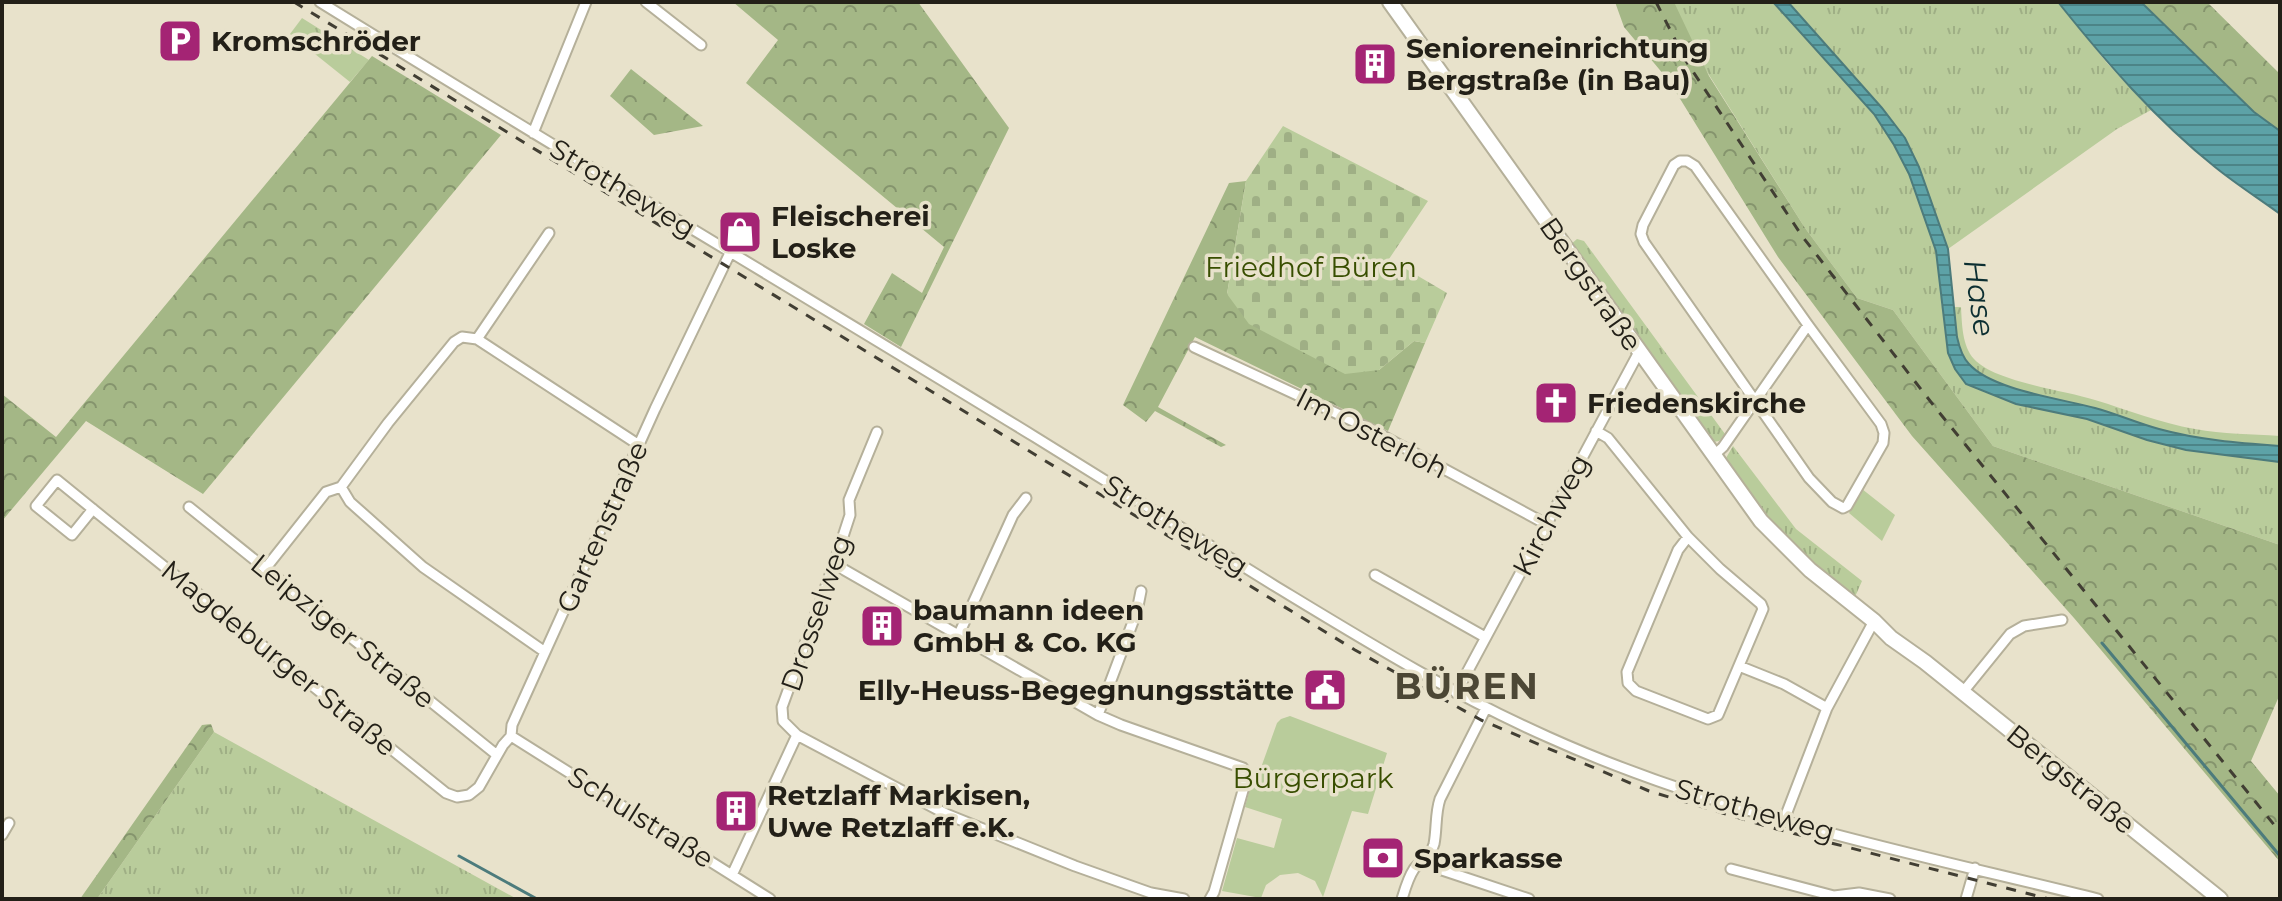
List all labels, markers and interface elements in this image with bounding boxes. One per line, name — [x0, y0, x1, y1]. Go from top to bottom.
parking icon: Kromschröder — [156, 17, 204, 65]
place label: Kromschröder — [211, 24, 421, 58]
place label: Senioreneinrichtung Bergstraße (in Bau) — [1406, 31, 1709, 97]
building icon: Senioreneinrichtung Bergstraße (in Bau) — [1351, 40, 1399, 88]
street label: Strotheweg — [544, 131, 702, 245]
place label: Fleischerei Loske — [771, 199, 930, 265]
shop icon: Fleischerei Loske — [716, 208, 764, 256]
street label: Bergstraße — [1533, 211, 1649, 357]
park label: Friedhof Büren — [1205, 250, 1417, 284]
water label: Hase — [1956, 257, 2003, 339]
church icon: Friedenskirche — [1532, 379, 1580, 427]
street label: Im Osterloh — [1291, 380, 1453, 486]
place label: Friedenskirche — [1587, 386, 1806, 420]
street label: Gartenstraße — [549, 436, 655, 618]
street label: Kirchweg — [1505, 448, 1597, 582]
street label: Strotheweg — [1097, 467, 1255, 583]
street label: Drosselweg — [773, 530, 859, 696]
street label: Leipziger Straße — [244, 546, 442, 716]
street label: Magdeburger Straße — [155, 553, 403, 763]
place label: baumann ideen GmbH & Co. KG — [913, 593, 1144, 659]
building icon: baumann ideen GmbH & Co. KG — [858, 602, 906, 650]
district label: BÜREN — [1394, 664, 1540, 708]
public building icon: Elly-Heuss-Begegnungsstätte — [1301, 666, 1349, 714]
place label: Elly-Heuss-Begegnungsstätte — [858, 673, 1294, 707]
street label: Bergstraße — [2000, 717, 2142, 841]
street label: Schulstraße — [562, 759, 720, 875]
park label: Bürgerpark — [1232, 761, 1394, 795]
street label: Strotheweg — [1671, 771, 1839, 849]
place label: Retzlaff Markisen, Uwe Retzlaff e.K. — [767, 778, 1030, 844]
building icon: Retzlaff Markisen, Uwe Retzlaff e.K. — [712, 787, 760, 835]
bank icon: Sparkasse — [1359, 834, 1407, 882]
place label: Sparkasse — [1414, 841, 1563, 875]

